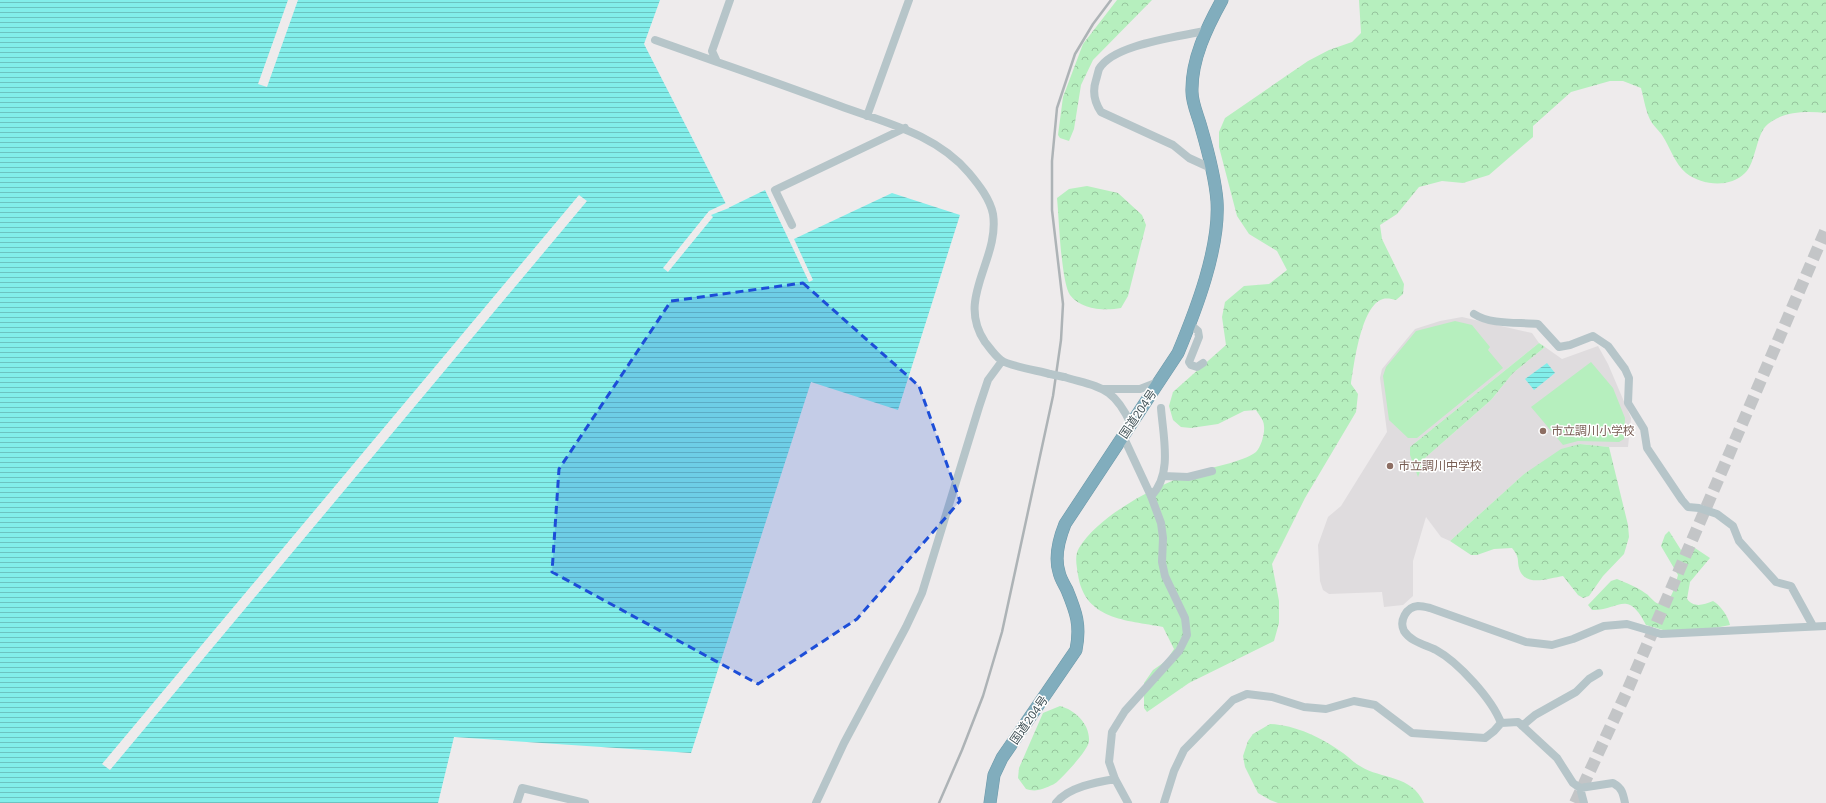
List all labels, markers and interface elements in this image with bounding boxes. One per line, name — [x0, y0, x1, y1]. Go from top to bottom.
street label: 国道204号 — [1117, 387, 1159, 441]
place label: 市立調川小学校 — [1551, 424, 1635, 438]
marker: 市立調川小学校 — [1538, 426, 1548, 436]
place label: 市立調川中学校 — [1398, 459, 1482, 473]
marker: 市立調川中学校 — [1385, 461, 1395, 471]
street label: 国道204号 — [1007, 693, 1051, 747]

